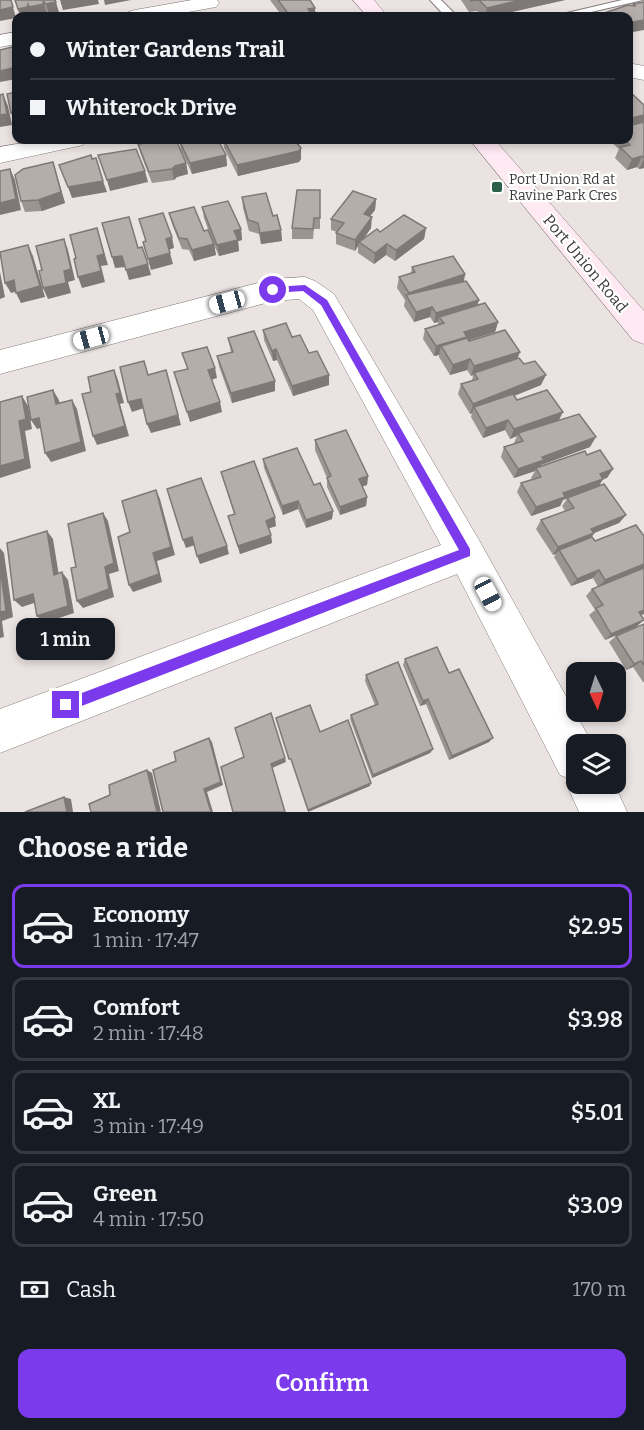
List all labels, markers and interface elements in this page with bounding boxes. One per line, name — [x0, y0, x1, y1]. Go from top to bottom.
text: Winter Gardens Trail — [66, 36, 285, 63]
text: Whiterock Drive — [66, 94, 237, 121]
place label: Port Union Rd at Ravine Park Cres — [509, 171, 617, 204]
marker: Port Union Rd at Ravine Park Cres — [490, 180, 504, 194]
street label: Port Union Road — [539, 211, 632, 316]
route start — [259, 276, 286, 303]
car — [207, 289, 247, 315]
car — [71, 325, 111, 351]
car — [472, 574, 504, 614]
callout: 1 min — [16, 618, 116, 660]
text: 1 min — [40, 627, 91, 651]
north arrow — [566, 662, 626, 722]
map controls — [566, 662, 626, 794]
route end — [52, 691, 79, 718]
button: layers — [566, 734, 626, 794]
text: Choose a ride — [18, 832, 188, 864]
icon: car — [21, 899, 75, 953]
text: Economy — [93, 901, 189, 928]
text: $2.95 — [568, 913, 623, 940]
text: 1 min · 17:47 — [93, 928, 199, 952]
icon: car — [21, 992, 75, 1046]
text: Comfort — [93, 994, 180, 1021]
text: $3.98 — [567, 1006, 623, 1033]
text: 2 min · 17:48 — [93, 1021, 204, 1045]
icon: car — [21, 1085, 75, 1139]
text: XL — [93, 1087, 120, 1114]
text: $5.01 — [571, 1099, 623, 1126]
text: 3 min · 17:49 — [93, 1114, 204, 1138]
icon: car — [21, 1178, 75, 1232]
text: Green — [93, 1180, 157, 1207]
text: $3.09 — [567, 1192, 623, 1219]
text: 4 min · 17:50 — [93, 1207, 204, 1231]
icon: cash — [18, 1273, 51, 1306]
text: Cash — [66, 1276, 116, 1303]
text: 170 m — [573, 1277, 626, 1301]
button: Confirm — [18, 1349, 626, 1418]

